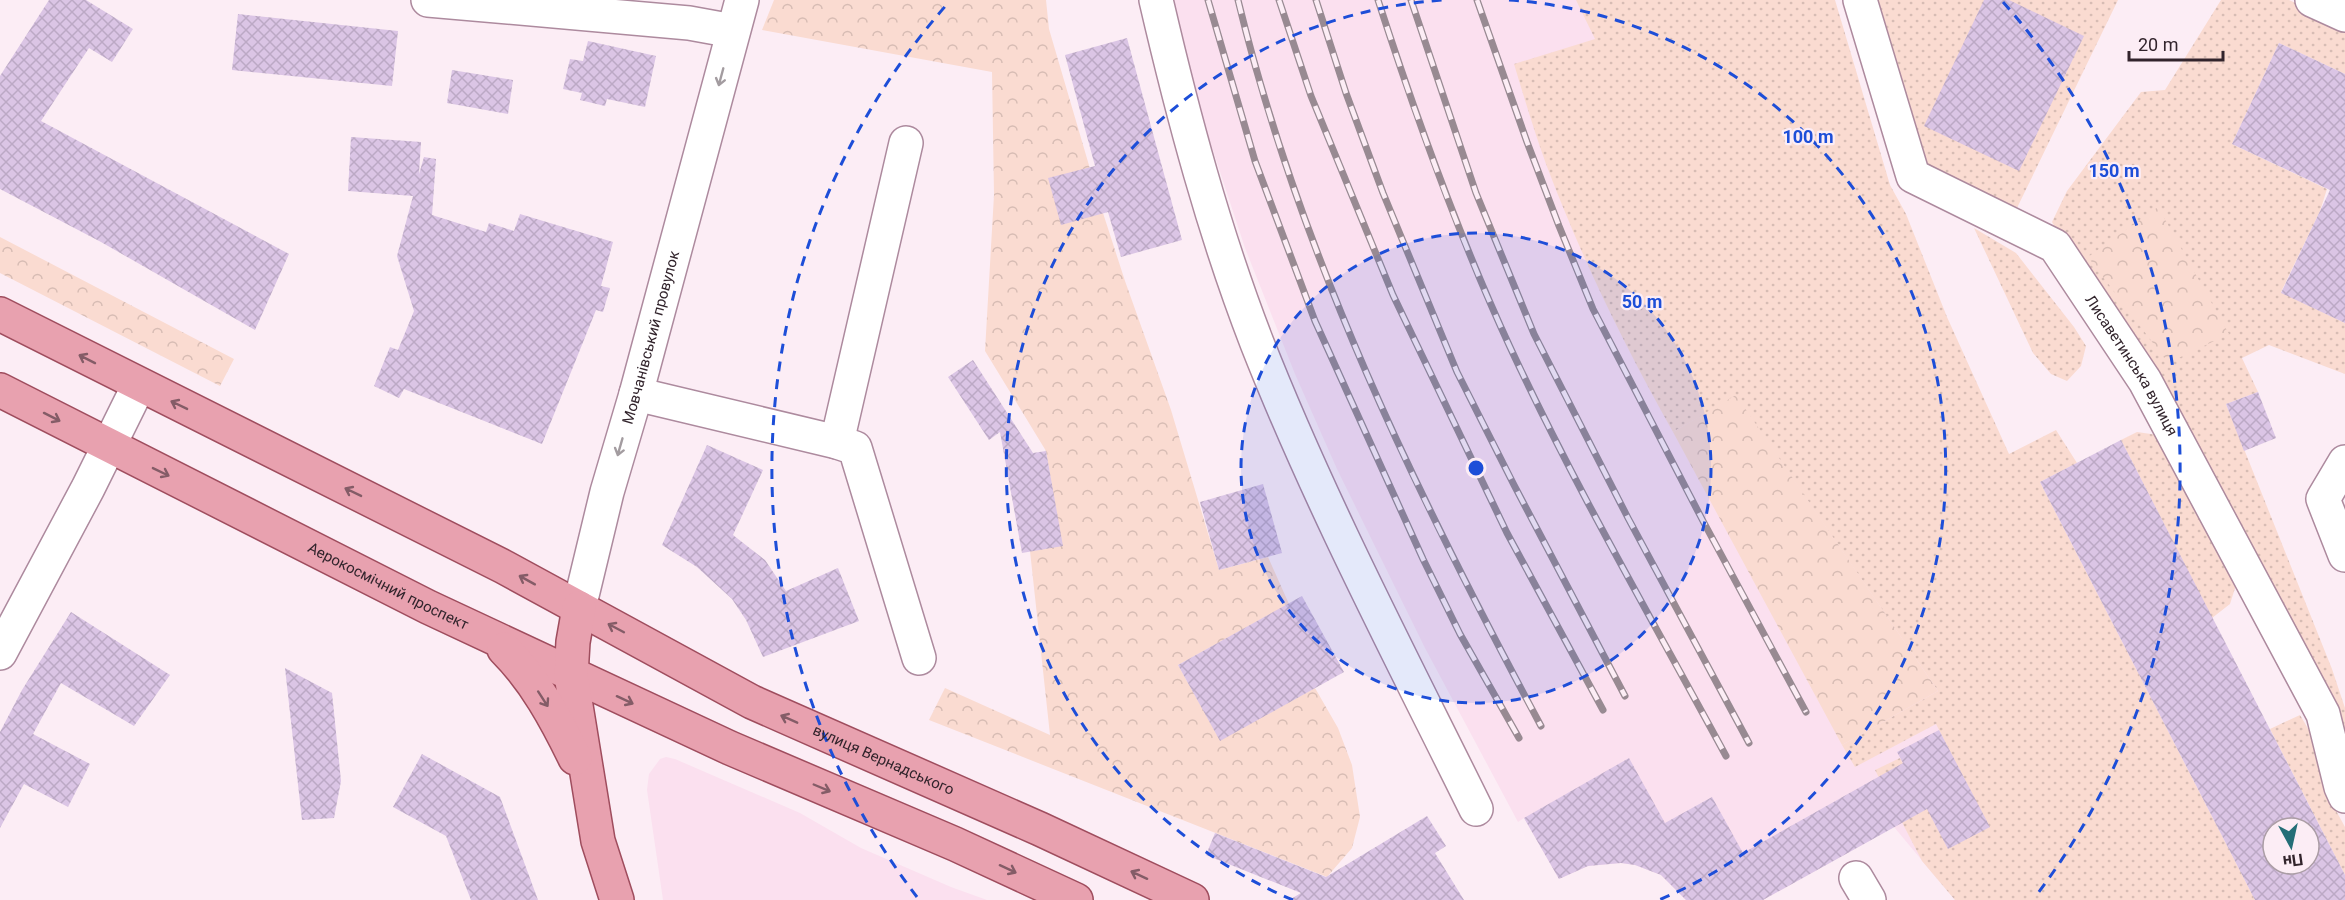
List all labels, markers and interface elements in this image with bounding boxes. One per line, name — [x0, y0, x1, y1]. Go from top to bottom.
scale bar — [2129, 24, 2224, 62]
text: 20 m — [2138, 34, 2178, 55]
one-way arrow — [715, 67, 726, 86]
text: 100 m — [1782, 126, 1834, 147]
text: 150 m — [2088, 160, 2140, 181]
street label: Мовчанівський провулок — [619, 249, 683, 426]
text: 50 m — [1622, 291, 1662, 312]
street label: Лисаветинська вулиця — [2081, 292, 2182, 439]
one-way arrow — [78, 352, 96, 364]
one-way arrow — [171, 399, 188, 411]
one-way arrow — [43, 411, 60, 423]
one-way arrow — [614, 437, 625, 456]
centre of rings — [1466, 458, 1486, 478]
one-way arrow — [152, 466, 170, 478]
one-way arrow — [345, 486, 363, 498]
street label: Аерокосмічний проспект — [305, 539, 472, 634]
one-way arrow — [519, 574, 537, 585]
one-way arrow — [608, 622, 625, 634]
one-way arrow — [538, 690, 550, 707]
one-way arrow — [615, 694, 633, 706]
one-way arrow — [780, 712, 798, 724]
street label: вулиця Вернадського — [810, 721, 957, 799]
one-way arrow — [813, 783, 831, 794]
north arrow — [2261, 816, 2321, 876]
text: Пн — [2282, 850, 2304, 871]
one-way arrow — [998, 863, 1016, 875]
one-way arrow — [1131, 869, 1149, 881]

